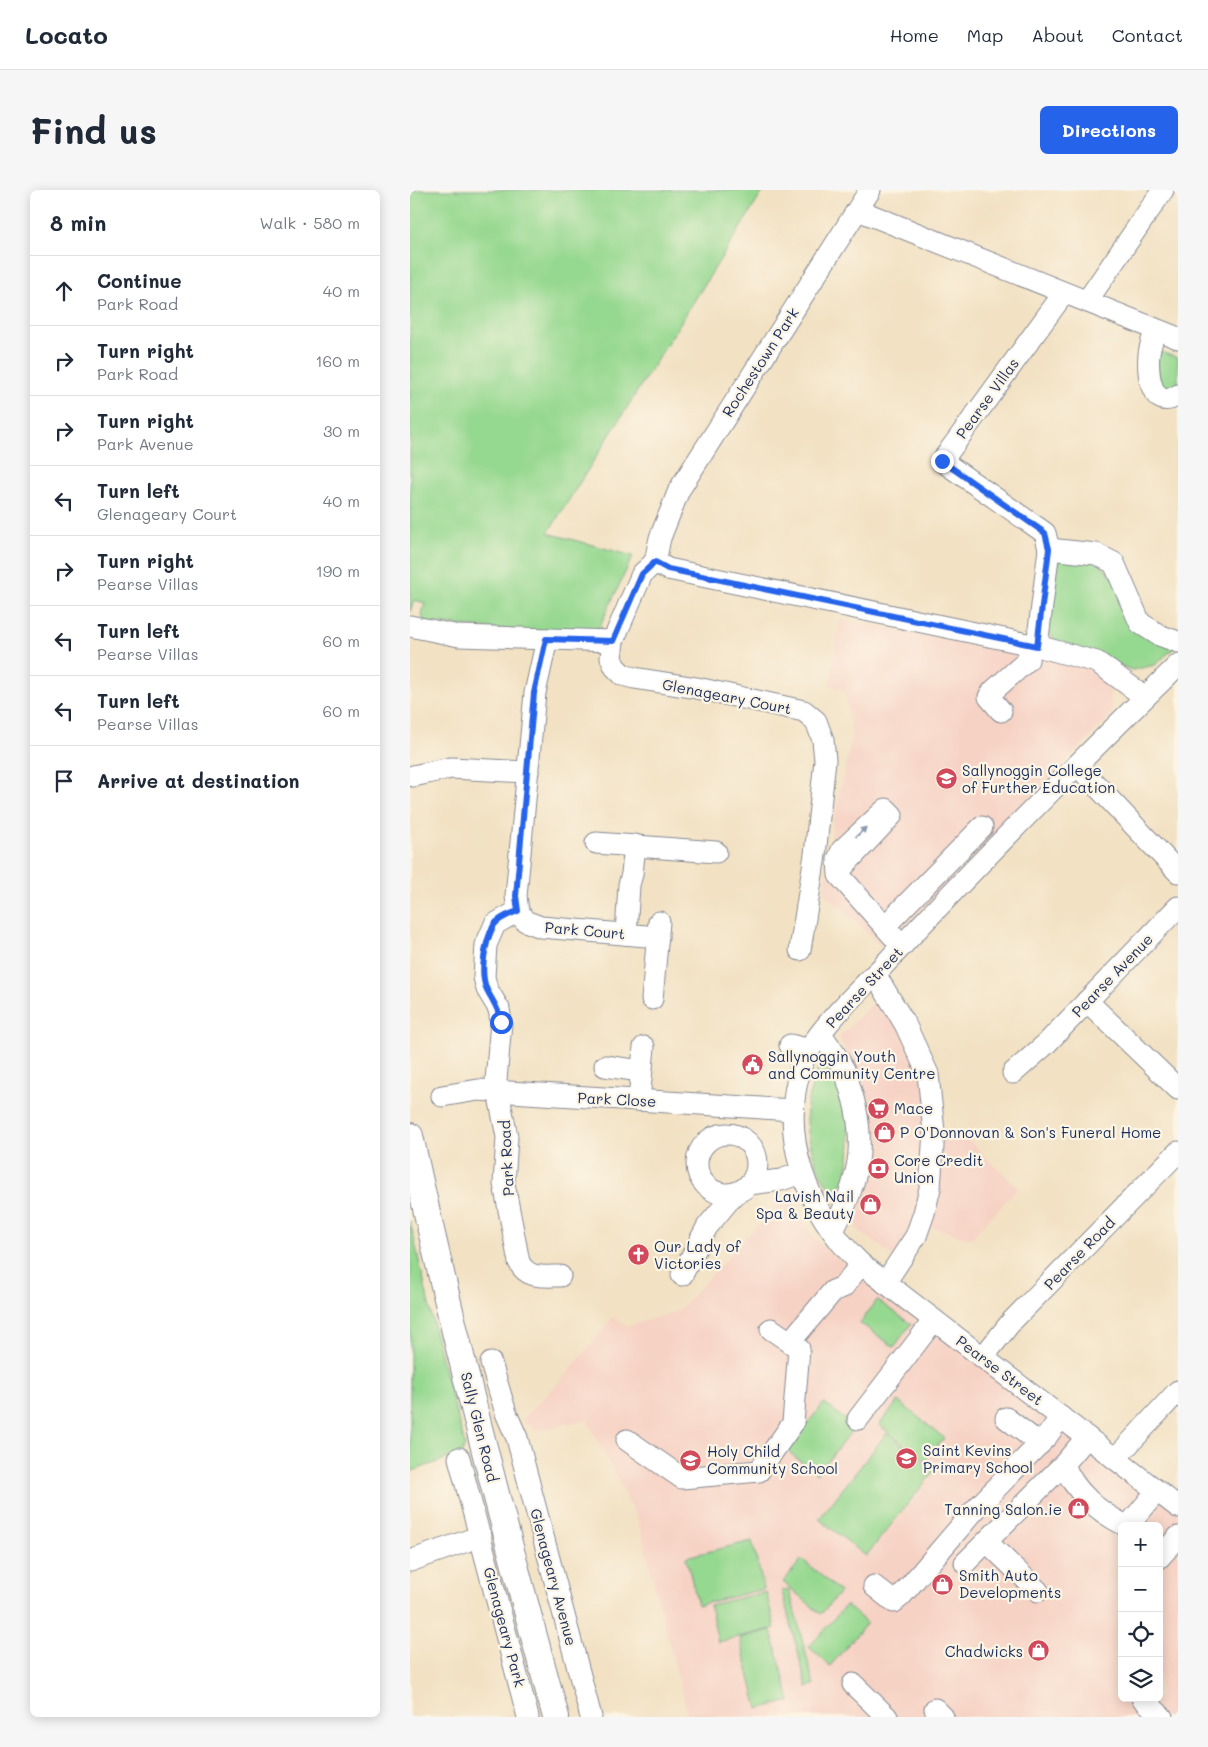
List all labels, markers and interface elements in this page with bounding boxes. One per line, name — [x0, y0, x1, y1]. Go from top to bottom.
text: Locato — [25, 19, 108, 50]
text: Home — [890, 23, 939, 47]
text: Map — [967, 23, 1003, 47]
text: About — [1031, 23, 1084, 47]
text: Contact — [1112, 23, 1183, 47]
button: Directions — [1040, 106, 1178, 154]
text: Find us — [30, 107, 157, 153]
text: 8 min — [50, 209, 106, 236]
text: Walk · 580 m — [260, 212, 360, 233]
text: Continue — [97, 268, 182, 293]
icon: ahead — [50, 277, 78, 305]
text: 40 m — [323, 280, 360, 301]
text: Park Road — [97, 293, 178, 314]
street label: Rochestown Park — [717, 303, 803, 421]
text: Turn right — [97, 338, 194, 363]
icon: right — [50, 347, 78, 375]
text: 160 m — [315, 350, 360, 371]
street label: Pearse Villas — [951, 354, 1023, 442]
text: Park Road — [97, 363, 178, 384]
text: Turn right — [97, 408, 194, 433]
icon: right — [50, 417, 78, 445]
text: 30 m — [323, 420, 360, 441]
text: Park Avenue — [97, 433, 194, 454]
route end — [931, 450, 954, 473]
text: Turn left — [97, 478, 180, 503]
icon: left — [50, 487, 78, 515]
text: 40 m — [323, 490, 360, 511]
text: Glenageary Court — [97, 503, 237, 524]
text: Turn right — [97, 548, 194, 573]
icon: right — [50, 557, 78, 585]
text: 190 m — [316, 560, 360, 581]
text: Pearse Villas — [97, 573, 198, 594]
text: Turn left — [97, 618, 180, 643]
icon: left — [50, 627, 78, 655]
text: 60 m — [323, 630, 360, 651]
text: Pearse Villas — [97, 643, 198, 664]
street label: Glenageary Court — [661, 674, 793, 718]
text: Turn left — [97, 688, 180, 713]
icon: left — [50, 697, 78, 725]
text: 60 m — [323, 700, 360, 721]
text: Pearse Villas — [97, 713, 198, 734]
place label: Sallynoggin College of Further Education — [962, 760, 1115, 797]
icon: arrive — [50, 767, 78, 795]
school or university icon: Sallynoggin College of Further Education — [934, 767, 958, 791]
text: Arrive at destination — [97, 768, 300, 793]
one-way arrow — [855, 826, 867, 838]
street label: Park Court — [544, 917, 626, 943]
street label: Pearse Avenue — [1067, 929, 1157, 1021]
street label: Pearse Street — [821, 942, 907, 1032]
route start — [490, 1011, 513, 1034]
place label: Sallynoggin Youth and Community Centre — [768, 1046, 936, 1083]
public building icon: Sallynoggin Youth and Community Centre — [740, 1053, 764, 1077]
street label: Park Close — [577, 1087, 657, 1111]
supermarket icon: Mace — [866, 1096, 890, 1120]
place label: Mace — [894, 1098, 933, 1118]
street label: Park Road — [494, 1119, 518, 1197]
shop icon: P O'Donnovan & Son's Funeral Home — [872, 1120, 896, 1144]
place label: P O'Donnovan & Son's Funeral Home — [900, 1122, 1161, 1142]
place label: Core Credit Union — [894, 1150, 983, 1187]
bank icon: Core Credit Union — [866, 1157, 890, 1181]
place label: Lavish Nail Spa & Beauty — [756, 1186, 854, 1223]
shop icon: Lavish Nail Spa & Beauty — [858, 1193, 882, 1217]
street label: Pearse Road — [1039, 1212, 1119, 1294]
place label: Our Lady of Victories — [654, 1236, 742, 1273]
church icon: Our Lady of Victories — [626, 1243, 650, 1267]
street label: Pearse Street — [952, 1331, 1048, 1409]
street label: Sally Glen Road — [457, 1370, 503, 1484]
place label: Saint Kevins Primary School — [923, 1440, 1033, 1477]
place label: Holy Child Community School — [707, 1441, 838, 1478]
school or university icon: Saint Kevins Primary School — [895, 1447, 919, 1471]
school or university icon: Holy Child Community School — [679, 1448, 703, 1472]
shop icon: Tanning Salon.ie — [1066, 1497, 1090, 1521]
place label: Tanning Salon.ie — [944, 1499, 1062, 1519]
street label: Glenageary Avenue — [526, 1506, 582, 1648]
map controls — [1118, 1522, 1163, 1702]
button: + — [1118, 1522, 1163, 1567]
street label: Glenageary Park — [479, 1565, 531, 1689]
place label: Smith Auto Developments — [959, 1565, 1061, 1602]
button: − — [1118, 1567, 1163, 1612]
shop icon: Smith Auto Developments — [931, 1572, 955, 1596]
button: locate — [1118, 1612, 1163, 1657]
shop icon: Chadwicks — [1027, 1639, 1051, 1663]
place label: Chadwicks — [945, 1641, 1023, 1661]
button: layers — [1118, 1657, 1163, 1702]

